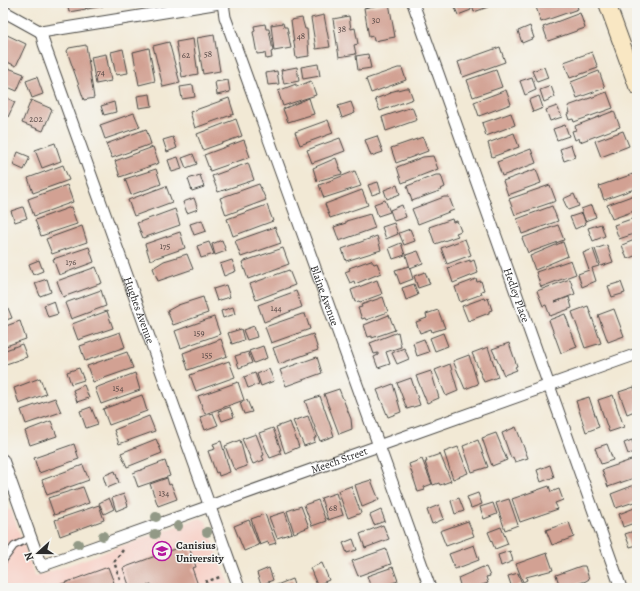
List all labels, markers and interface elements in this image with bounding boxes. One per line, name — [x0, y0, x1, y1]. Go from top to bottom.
house number: 30 — [372, 14, 380, 26]
house number: 38 — [338, 23, 346, 35]
house number: 48 — [297, 30, 305, 42]
house number: 58 — [204, 48, 212, 60]
house number: 62 — [182, 49, 191, 61]
house number: 74 — [97, 66, 105, 78]
house number: 202 — [29, 113, 43, 125]
house number: 175 — [160, 240, 170, 252]
house number: 176 — [65, 256, 77, 268]
street label: Blaine Avenue — [307, 263, 342, 328]
street label: Hedley Place — [500, 266, 533, 325]
street label: Hughes Avenue — [120, 275, 158, 346]
house number: 144 — [270, 302, 282, 314]
house number: 159 — [193, 327, 205, 339]
house number: 155 — [202, 349, 213, 361]
house number: 154 — [112, 382, 124, 394]
street label: Meech Street — [309, 443, 370, 477]
house number: 134 — [159, 487, 169, 499]
house number: 68 — [329, 502, 337, 514]
north arrow — [18, 533, 58, 573]
place label: Canisius University — [176, 538, 224, 566]
school or university icon: Canisius University — [151, 540, 173, 562]
text: N — [21, 550, 38, 563]

